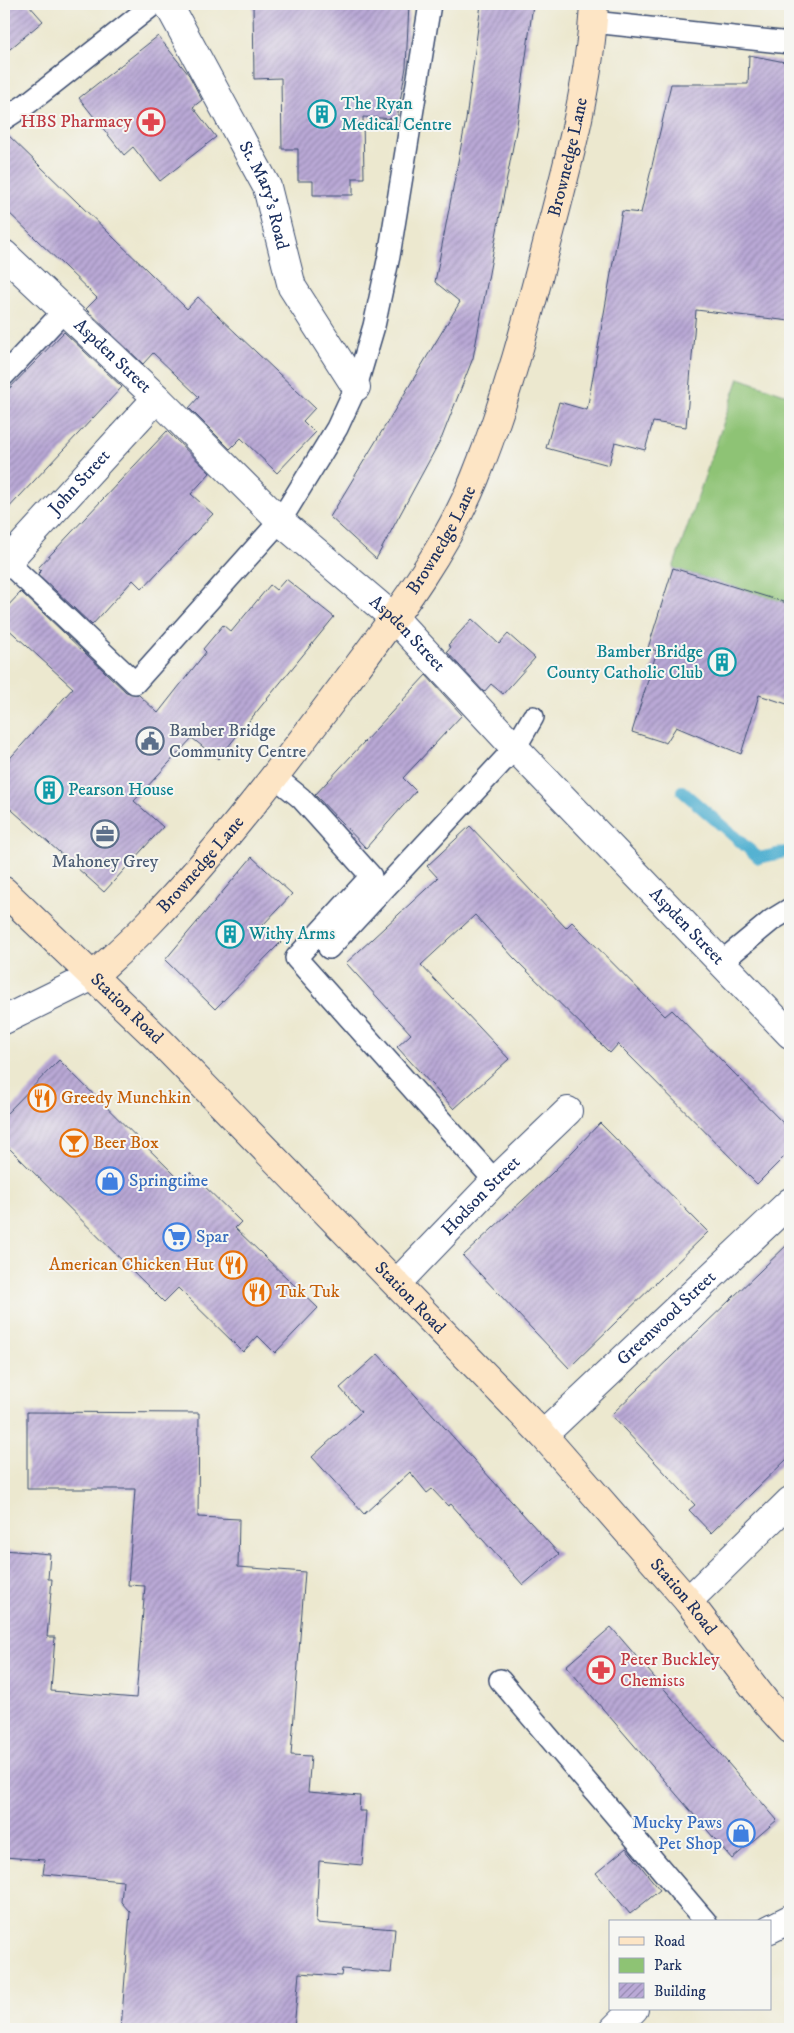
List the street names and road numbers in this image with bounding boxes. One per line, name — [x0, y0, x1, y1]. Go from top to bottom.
street label: Brownedge Lane — [544, 96, 593, 219]
street label: St. Mary's Road — [233, 138, 293, 252]
street label: Aspden Street — [69, 314, 156, 398]
street label: John Street — [43, 445, 115, 521]
street label: Brownedge Lane — [402, 483, 481, 599]
street label: Aspden Street — [365, 591, 450, 677]
street label: Brownedge Lane — [153, 812, 249, 918]
street label: Aspden Street — [644, 883, 729, 970]
street label: Station Road — [86, 969, 168, 1049]
street label: Hodson Street — [437, 1151, 525, 1241]
street label: Station Road — [370, 1257, 450, 1339]
street label: Greenwood Street — [613, 1266, 721, 1370]
street label: Station Road — [645, 1554, 721, 1639]

